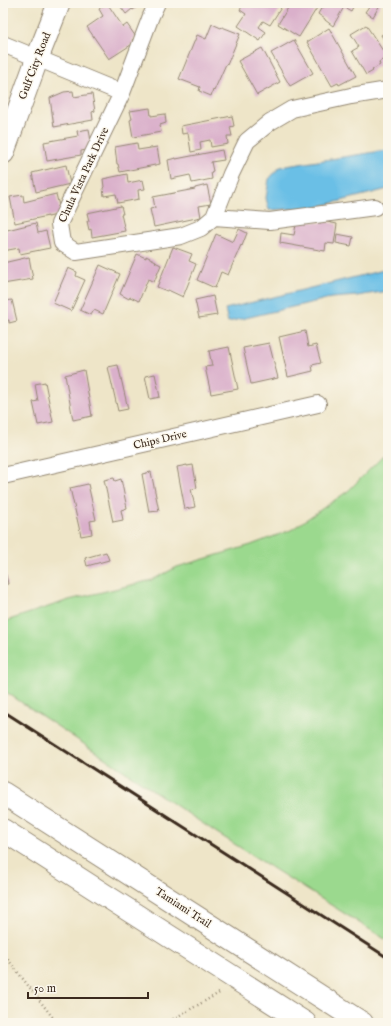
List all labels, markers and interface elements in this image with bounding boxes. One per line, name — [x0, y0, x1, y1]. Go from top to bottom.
street label: Gulf City Road — [16, 30, 54, 102]
street label: Chula Vista Park Drive — [56, 125, 112, 225]
street label: Chips Drive — [132, 427, 188, 453]
street label: Tamiami Trail — [152, 885, 214, 931]
scale bar — [28, 974, 148, 1000]
text: 50 m — [34, 981, 56, 996]

